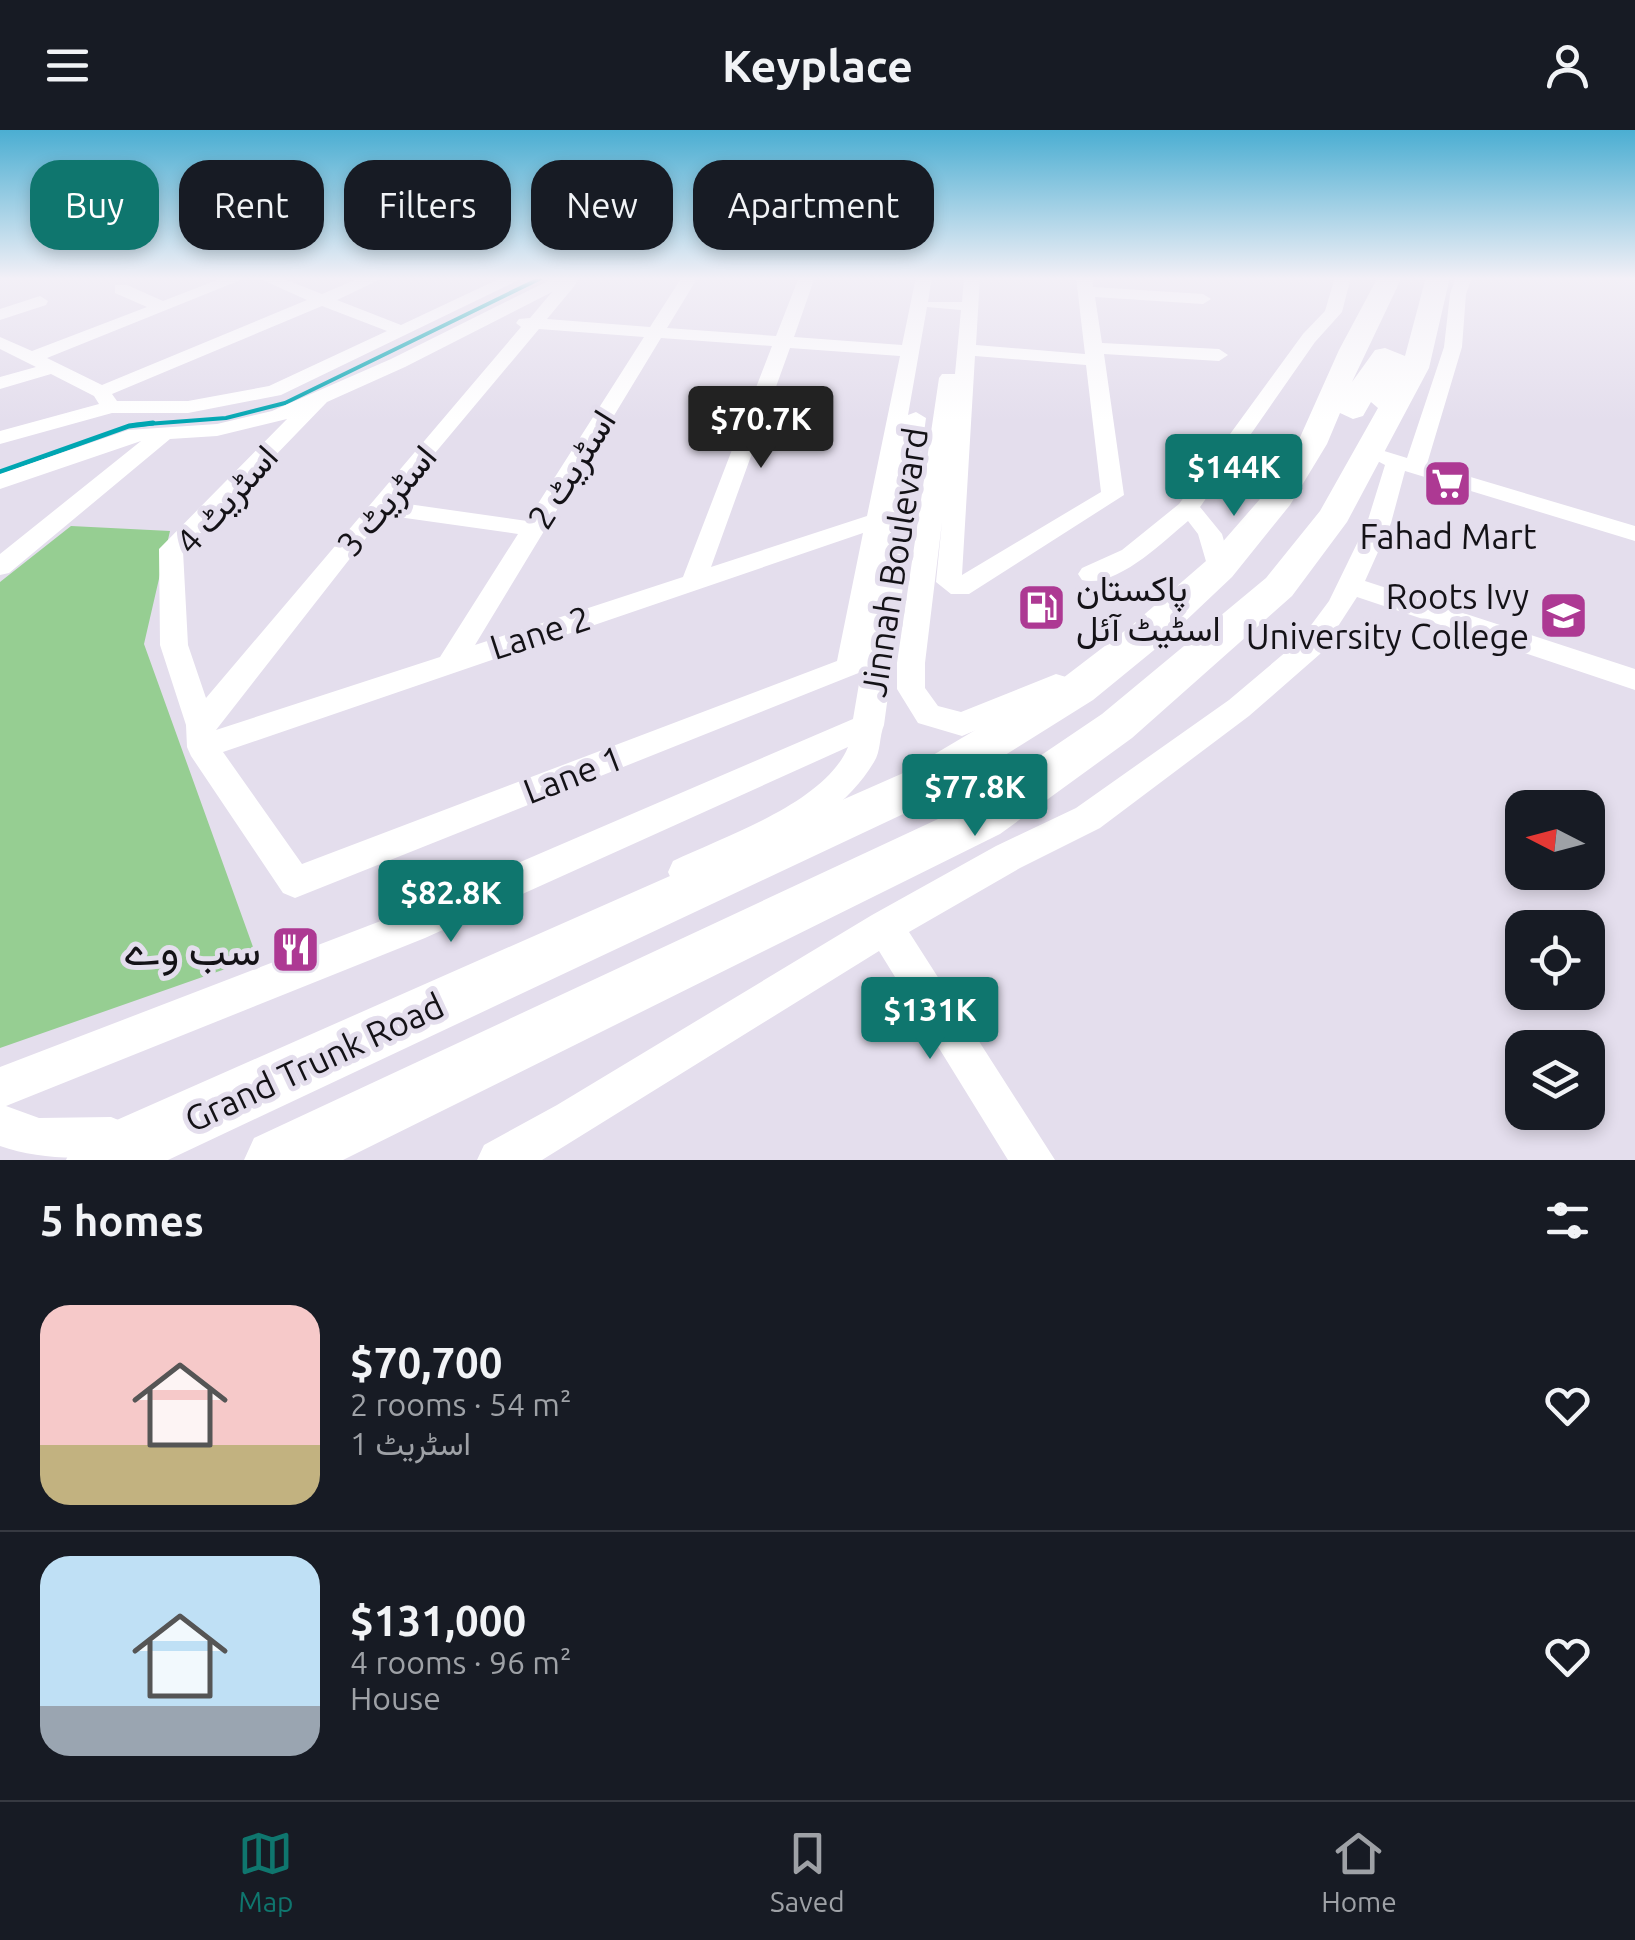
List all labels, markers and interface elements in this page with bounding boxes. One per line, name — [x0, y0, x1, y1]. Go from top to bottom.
icon: menu — [40, 38, 95, 93]
icon: person — [1540, 38, 1595, 93]
text: Keyplace — [722, 40, 913, 91]
chip: Buy — [30, 160, 159, 250]
chip: Rent — [179, 160, 324, 250]
chip: Filters — [344, 160, 511, 250]
chip: New — [531, 160, 673, 250]
chip: Apartment — [693, 160, 934, 250]
pin: $70.7K — [680, 386, 842, 471]
text: $70.7K — [710, 400, 812, 436]
street label: اسٹریٹ 2 — [519, 402, 626, 537]
street label: Jinnah Boulevard — [853, 425, 935, 699]
pin: $144K — [1164, 434, 1304, 519]
street label: اسٹریٹ 4 — [167, 436, 287, 564]
street label: اسٹریٹ 3 — [328, 436, 446, 565]
text: $144K — [1187, 448, 1281, 484]
supermarket icon: Fahad Mart — [1422, 458, 1474, 510]
place label: Fahad Mart — [1360, 516, 1537, 556]
place label: پاکستان اسٹیٹ آئل — [1076, 568, 1221, 650]
place label: Roots Ivy University College — [1246, 576, 1529, 656]
fuel station icon: پاکستان اسٹیٹ آئل — [1015, 582, 1067, 634]
school or university icon: Roots Ivy University College — [1538, 590, 1590, 642]
street label: Lane 2 — [485, 597, 595, 667]
street label: Lane 1 — [518, 737, 628, 811]
pin: $77.8K — [894, 754, 1056, 839]
text: $77.8K — [924, 768, 1026, 804]
north arrow — [1505, 790, 1605, 890]
map controls — [1505, 790, 1605, 1130]
pin: $82.8K — [370, 860, 532, 945]
text: $82.8K — [400, 874, 502, 910]
button: locate — [1505, 910, 1605, 1010]
restaurant icon: سب وے — [270, 923, 322, 975]
place label: سب وے — [123, 926, 261, 976]
pin: $131K — [860, 977, 1000, 1062]
street label: Grand Trunk Road — [178, 985, 450, 1139]
text: $131K — [883, 991, 977, 1027]
button: layers — [1505, 1030, 1605, 1130]
icon: filters — [1540, 1193, 1595, 1248]
text: 5 homes — [40, 1197, 204, 1244]
text: $70,700 — [350, 1339, 502, 1386]
icon: home — [120, 1345, 240, 1465]
icon: heart — [1540, 1378, 1595, 1433]
text: 2 rooms · 54 m² — [350, 1386, 571, 1422]
text: اسٹریٹ 1 — [350, 1425, 471, 1461]
icon: home — [120, 1596, 240, 1716]
text: $131,000 — [350, 1597, 526, 1644]
icon: heart — [1540, 1629, 1595, 1684]
text: 4 rooms · 96 m² — [350, 1644, 571, 1680]
text: House — [350, 1680, 441, 1716]
tab: Map — [238, 1826, 293, 1917]
tab: Saved — [770, 1826, 845, 1917]
tab: Home — [1321, 1826, 1397, 1917]

